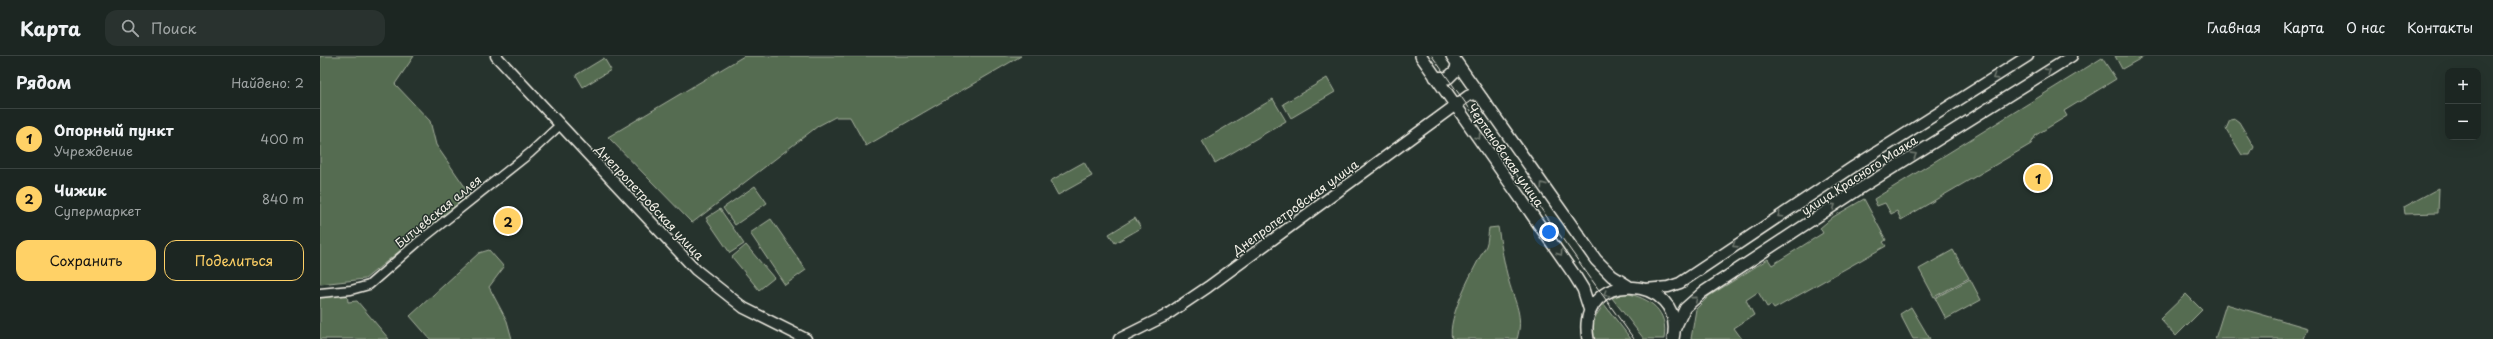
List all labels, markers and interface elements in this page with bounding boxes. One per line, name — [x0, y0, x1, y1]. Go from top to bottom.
search box — [105, 10, 385, 46]
text: Карта — [20, 14, 81, 42]
text: Поиск — [151, 16, 196, 39]
icon: search — [119, 17, 141, 39]
text: Главная — [2207, 17, 2261, 38]
text: Карта — [2283, 17, 2324, 38]
text: О нас — [2346, 17, 2385, 38]
text: Контакты — [2407, 17, 2473, 38]
map controls — [2445, 68, 2481, 140]
button: + — [2445, 68, 2481, 104]
text: Рядом — [16, 69, 71, 95]
one-way arrow — [2044, 69, 2051, 76]
one-way arrow — [1993, 72, 2000, 79]
text: Найдено: 2 — [231, 73, 304, 92]
street label: Чертановская улица — [1464, 100, 1549, 211]
button: − — [2445, 104, 2481, 140]
text: Опорный пункт — [54, 118, 173, 141]
text: 1 — [26, 129, 32, 148]
text: 400 m — [261, 129, 304, 148]
street label: улица Красного Маяка — [1797, 130, 1921, 219]
one-way arrow — [1473, 133, 1481, 140]
street label: Днепропетровская улица — [591, 140, 709, 264]
text: Учреждение — [54, 141, 133, 160]
one-way arrow — [1910, 152, 1917, 160]
street label: Днепропетровская улица — [1227, 155, 1362, 260]
pin: 1 — [2025, 163, 2051, 193]
street label: Битцевская аллея — [391, 170, 485, 252]
text: Чижик — [54, 178, 106, 201]
one-way arrow — [1540, 182, 1548, 189]
text: 2 — [24, 189, 34, 208]
text: 840 m — [262, 189, 304, 208]
text: Супермаркет — [54, 201, 141, 220]
one-way arrow — [1829, 204, 1836, 211]
pin: 2 — [495, 206, 521, 236]
one-way arrow — [1777, 210, 1784, 218]
your location — [1539, 222, 1559, 242]
button: Сохранить — [16, 240, 156, 281]
button: Поделиться — [164, 240, 304, 281]
one-way arrow — [1732, 240, 1739, 248]
one-way arrow — [1555, 249, 1562, 256]
one-way arrow — [1603, 289, 1610, 296]
one-way arrow — [1690, 296, 1698, 303]

